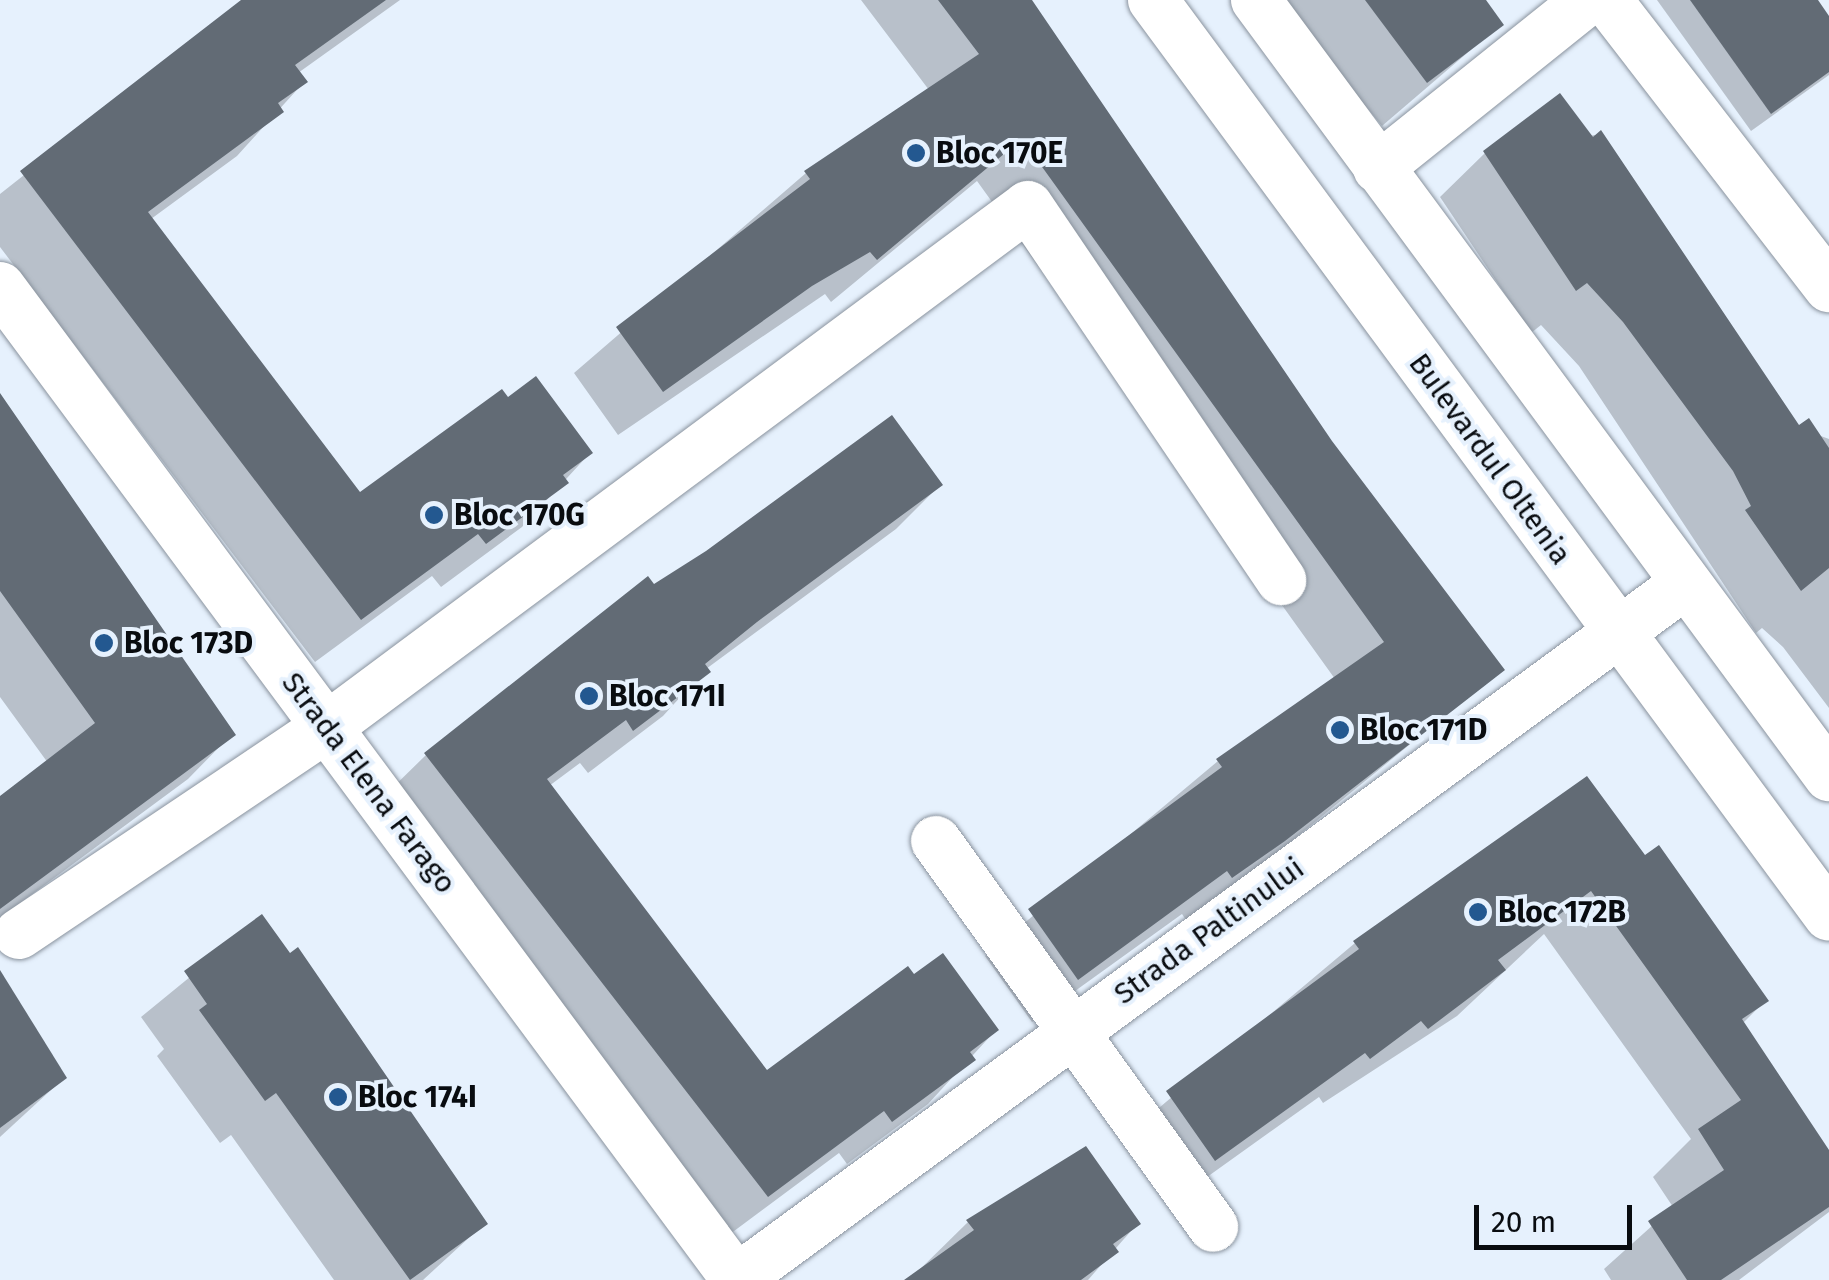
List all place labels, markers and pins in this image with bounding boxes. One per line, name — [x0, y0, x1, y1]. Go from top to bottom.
place label: Bloc 170E — [936, 135, 1063, 171]
marker: Bloc 170E — [905, 142, 927, 164]
place label: Bloc 170G — [454, 497, 585, 533]
marker: Bloc 170G — [423, 504, 445, 526]
place label: Bloc 173D — [124, 625, 253, 661]
marker: Bloc 173D — [93, 632, 115, 654]
place label: Bloc 171I — [609, 678, 726, 714]
marker: Bloc 171I — [578, 685, 600, 707]
place label: Bloc 171D — [1360, 712, 1487, 748]
marker: Bloc 171D — [1329, 719, 1351, 741]
place label: Bloc 172B — [1498, 894, 1626, 930]
marker: Bloc 172B — [1467, 901, 1489, 923]
place label: Bloc 174I — [358, 1079, 477, 1115]
marker: Bloc 174I — [327, 1086, 349, 1108]

